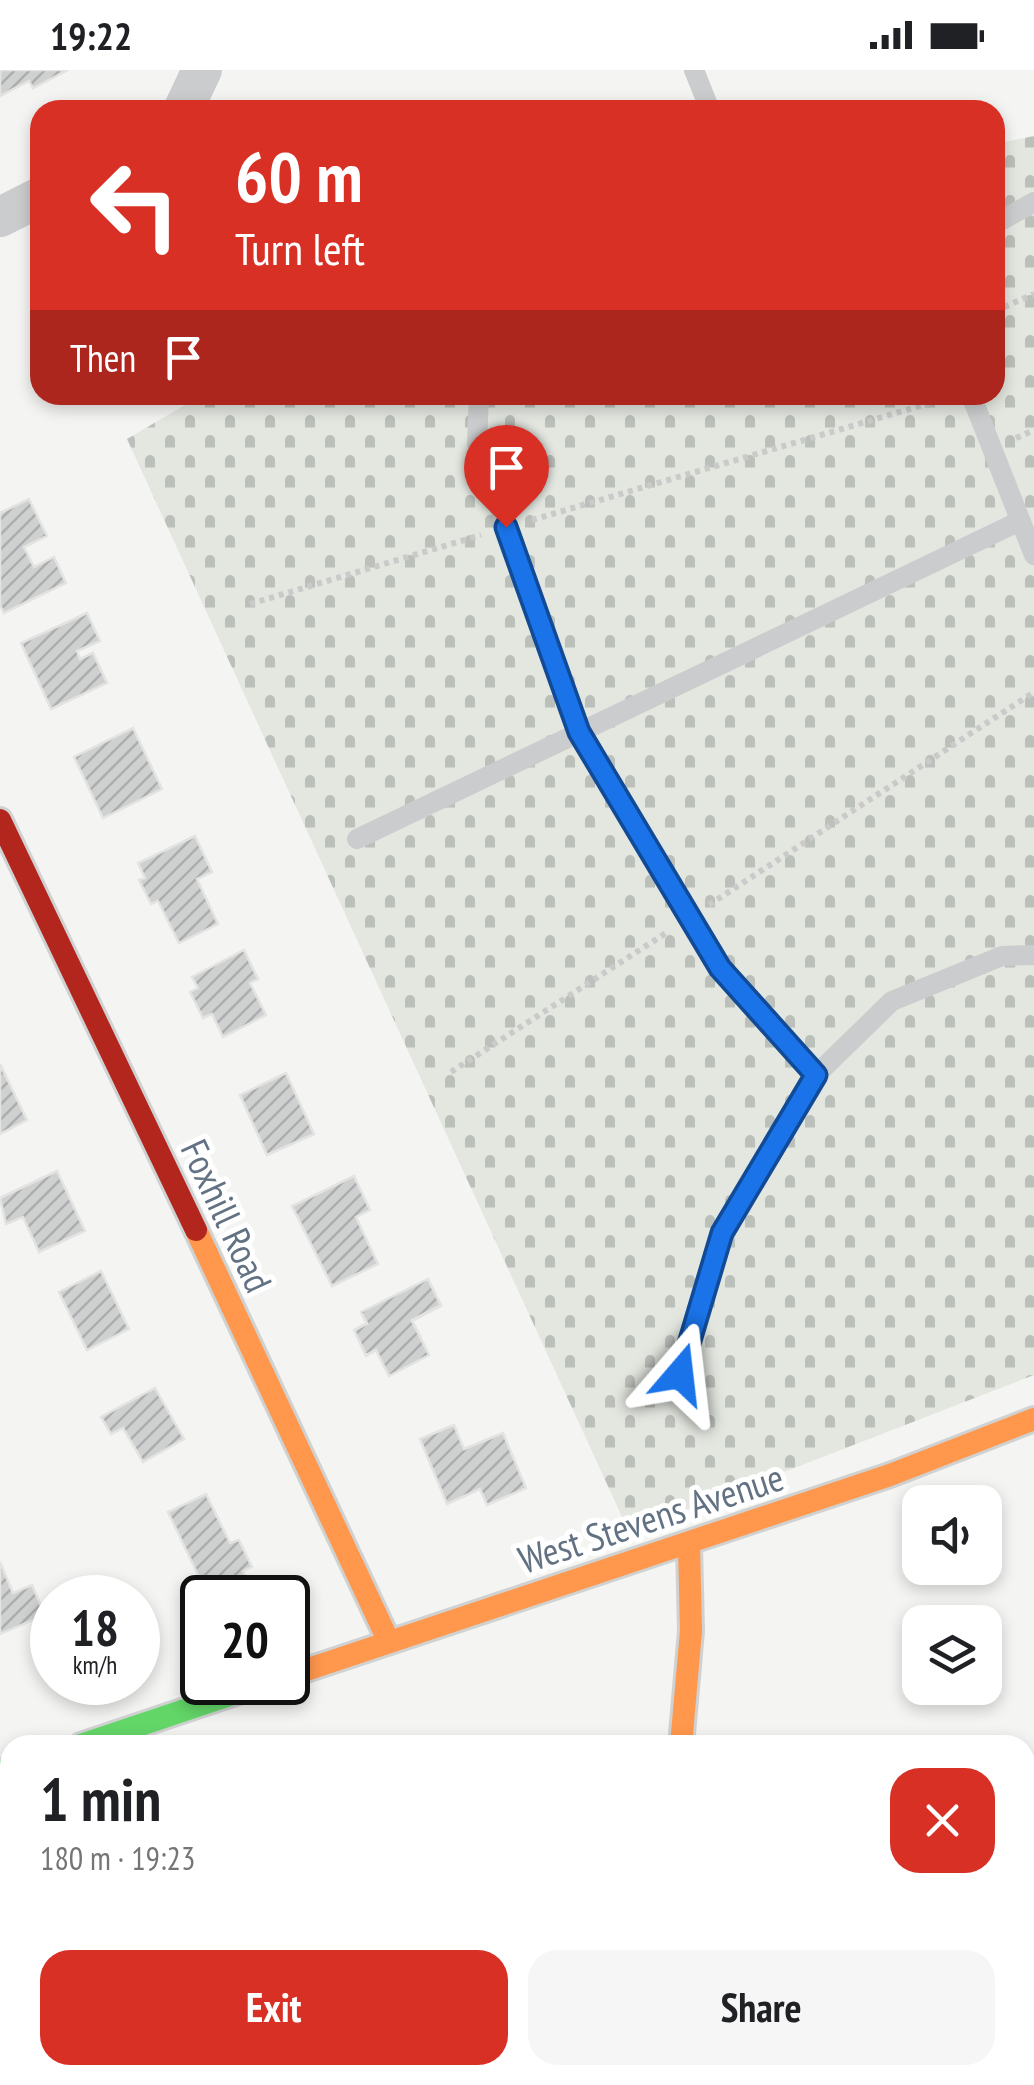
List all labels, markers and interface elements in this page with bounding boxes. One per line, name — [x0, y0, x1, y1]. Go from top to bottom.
text: 19:22 — [50, 11, 132, 60]
text: 60 m — [235, 131, 363, 221]
icon: left — [70, 140, 200, 270]
text: Turn left — [235, 219, 365, 277]
icon: arrive — [156, 330, 211, 385]
text: Then — [70, 333, 136, 382]
pin — [464, 425, 549, 528]
icon: arrive — [479, 440, 534, 495]
street label: Foxhill Road — [171, 1131, 284, 1299]
position arrow — [628, 1322, 732, 1426]
street label: West Stevens Avenue — [512, 1452, 789, 1583]
map controls — [902, 1485, 1002, 1705]
button: sound — [902, 1485, 1002, 1585]
speed limit sign: 20 — [180, 1575, 310, 1705]
text: 18 — [71, 1595, 119, 1660]
button: layers — [902, 1605, 1002, 1705]
text: km/h — [73, 1649, 117, 1681]
text: 1 min — [40, 1760, 161, 1838]
button: close — [890, 1768, 995, 1873]
text: 180 m · 19:23 — [40, 1837, 195, 1879]
button: Exit — [40, 1950, 508, 2065]
button: Share — [528, 1950, 995, 2065]

